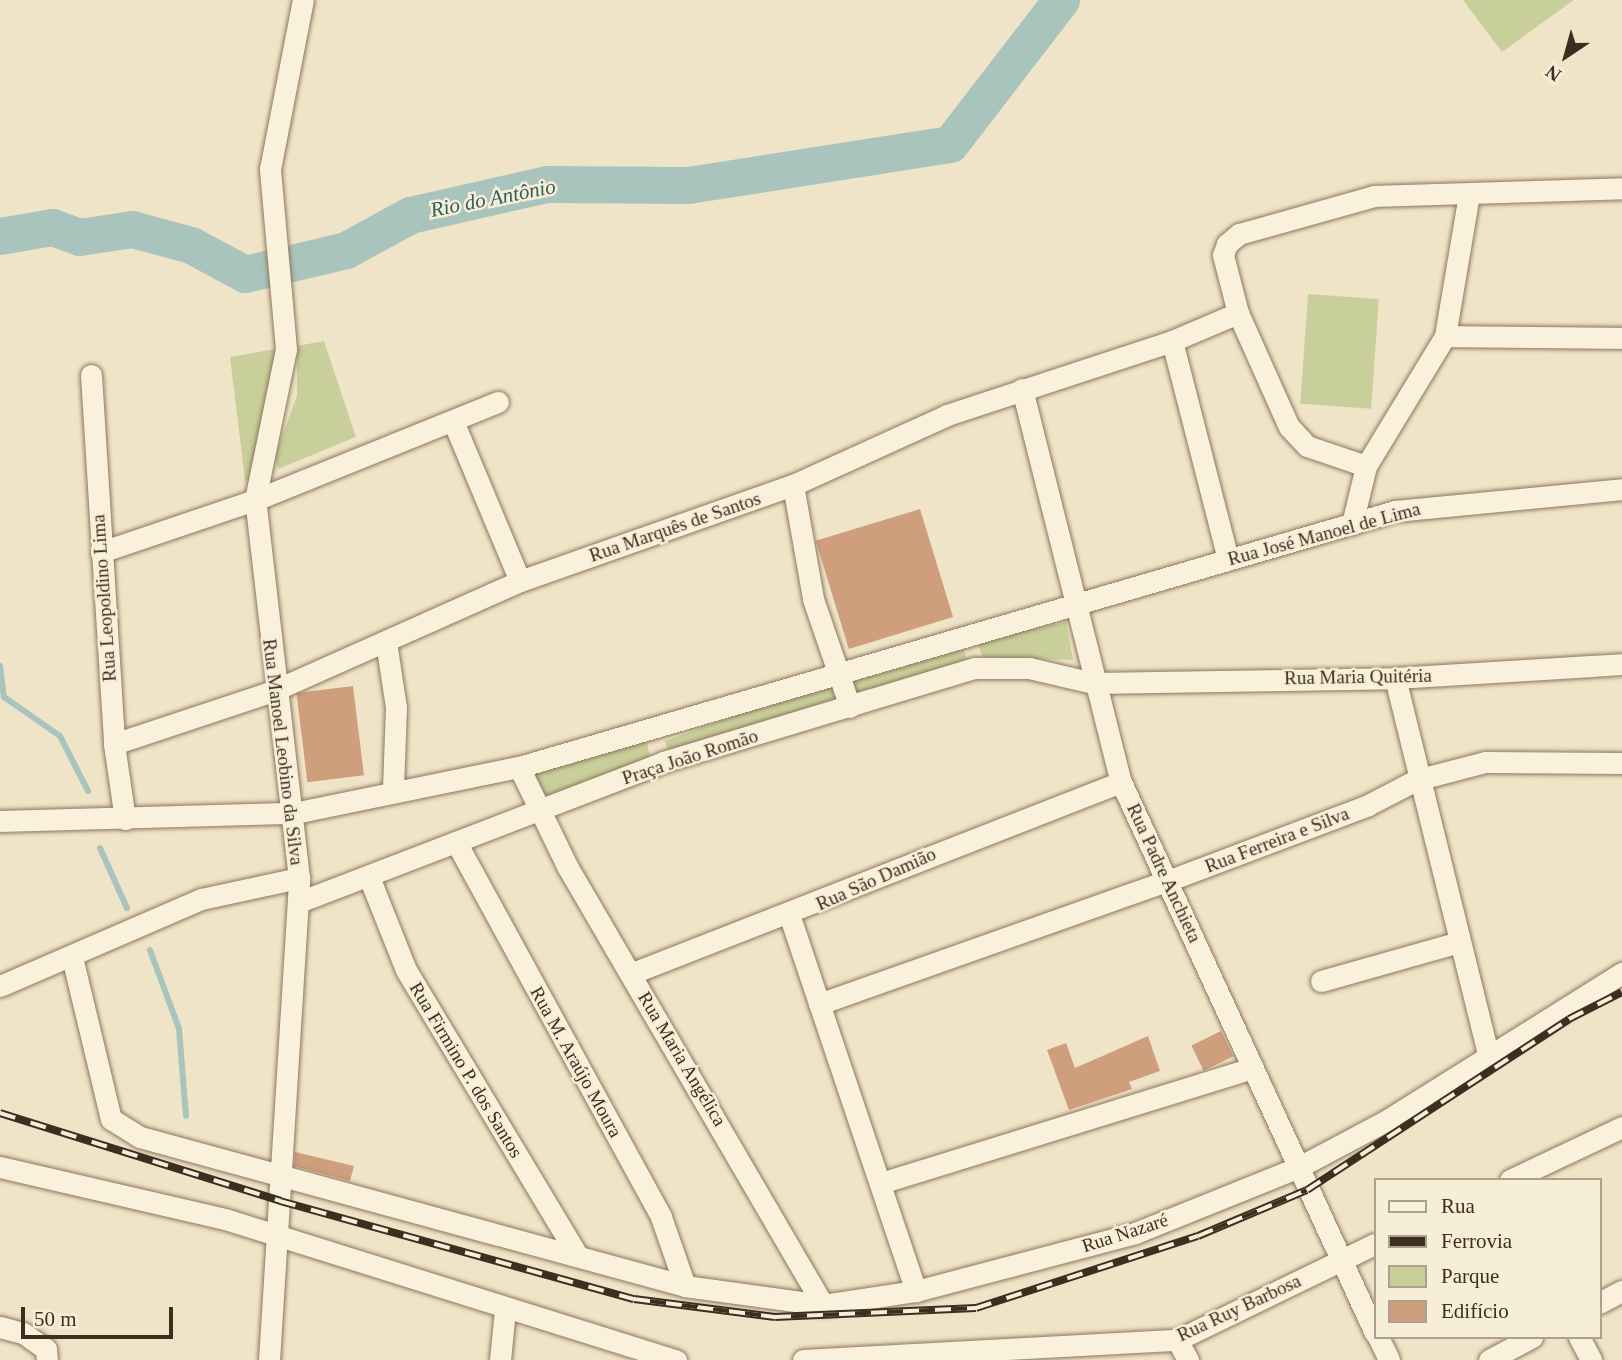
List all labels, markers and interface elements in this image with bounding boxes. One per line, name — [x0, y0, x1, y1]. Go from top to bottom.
north arrow — [1531, 21, 1601, 91]
text: N — [1542, 61, 1565, 86]
water label: Rio do Antônio — [428, 173, 558, 223]
street label: Rua Marquês de Santos — [586, 487, 764, 567]
street label: Rua José Manoel de Lima — [1225, 497, 1423, 571]
street label: Rua Leopoldino Lima — [87, 514, 121, 682]
street label: Rua Manoel Leobino da Silva — [258, 637, 308, 867]
street label: Rua Maria Quitéria — [1284, 664, 1432, 690]
street label: Praça João Romão — [619, 724, 761, 790]
street label: Rua Padre Anchieta — [1122, 799, 1206, 947]
street label: Rua Ferreira e Silva — [1202, 802, 1352, 878]
street label: Rua São Damião — [813, 842, 939, 916]
street label: Rua Firmino P. dos Santos — [404, 978, 528, 1162]
street label: Rua M. Araújo Moura — [525, 982, 627, 1142]
street label: Rua Maria Angélica — [633, 987, 731, 1131]
legend — [1374, 1178, 1601, 1339]
text: Rua — [1441, 1194, 1475, 1218]
street label: Rua Nazaré — [1079, 1208, 1171, 1258]
text: Ferrovia — [1441, 1229, 1512, 1253]
text: Parque — [1441, 1264, 1499, 1288]
street label: Rua Ruy Barbosa — [1173, 1269, 1305, 1347]
scale bar — [24, 1294, 177, 1338]
text: Edifício — [1441, 1299, 1509, 1323]
text: 50 m — [34, 1307, 77, 1331]

